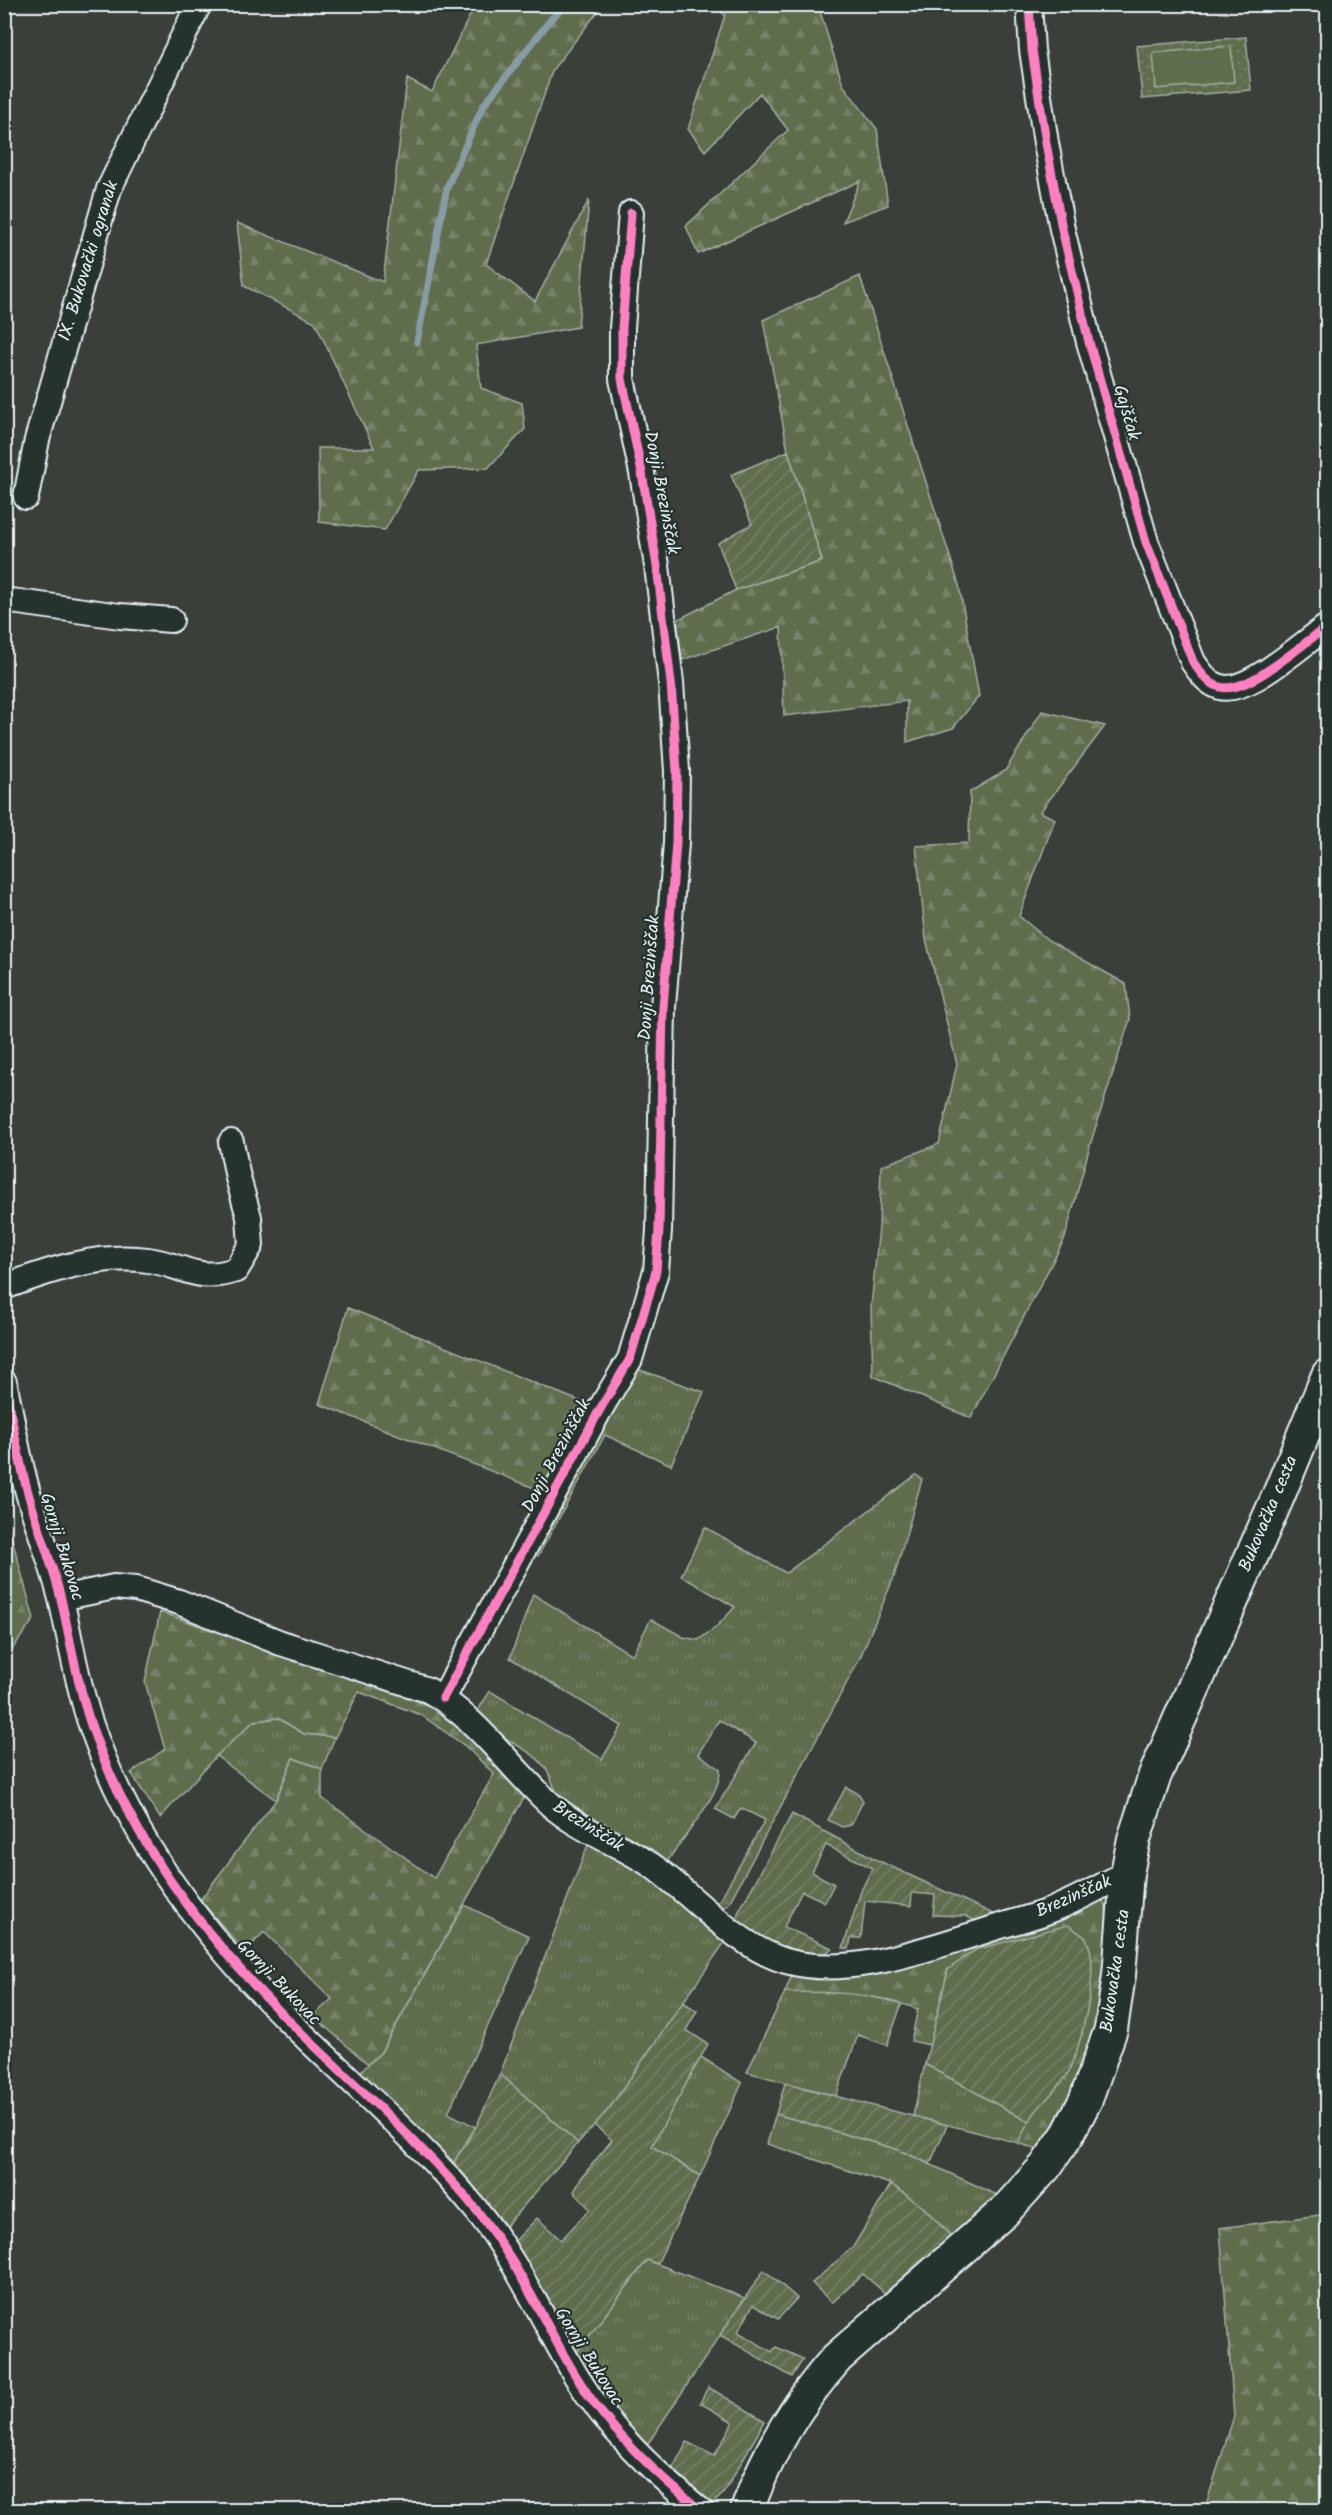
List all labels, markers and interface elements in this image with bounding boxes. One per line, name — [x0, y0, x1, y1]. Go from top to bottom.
street label: IX. Bukovački ogranak — [51, 177, 127, 345]
street label: Gajščak — [1104, 382, 1148, 445]
street label: Donji Brezinščak — [635, 429, 687, 558]
street label: Donji Brezinščak — [631, 914, 669, 1042]
street label: Donji Brezinščak — [515, 1393, 599, 1518]
street label: Bukovačka cesta — [1231, 1451, 1307, 1577]
street label: Gornji Bukovac — [31, 1489, 91, 1605]
street label: Brezinščak — [546, 1794, 630, 1861]
street label: Brezinščak — [1032, 1867, 1117, 1926]
street label: Bukovačka cesta — [1093, 1908, 1139, 2034]
street label: Gornji Bukovac — [229, 1933, 327, 2033]
street label: Gornji Bukovac — [546, 2302, 630, 2412]

